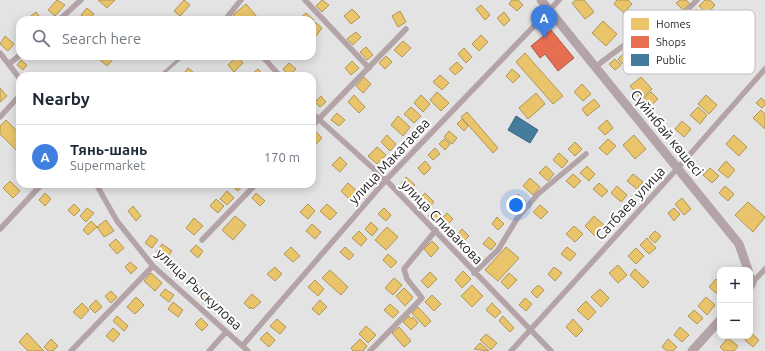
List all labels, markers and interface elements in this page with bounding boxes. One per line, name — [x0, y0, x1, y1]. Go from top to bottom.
pin: A — [531, 5, 557, 38]
legend — [623, 10, 755, 74]
search box — [16, 16, 316, 60]
text: Homes — [656, 18, 691, 30]
icon: search — [30, 27, 52, 49]
text: Search here — [62, 30, 141, 47]
text: Shops — [656, 36, 686, 48]
text: Public — [656, 54, 686, 66]
street label: Сүйінбай көшесі — [627, 87, 707, 179]
text: Nearby — [32, 89, 90, 108]
street label: улица Макатаева — [345, 115, 433, 207]
text: Тянь-шань — [70, 141, 147, 158]
text: A — [40, 150, 50, 164]
text: 170 m — [264, 150, 300, 164]
text: Supermarket — [70, 158, 145, 172]
street label: Сатбаев улица — [592, 163, 668, 243]
street label: улица Спивакова — [398, 176, 486, 268]
your location — [506, 195, 526, 215]
street label: улица Рыскулова — [153, 245, 245, 333]
map controls — [717, 267, 753, 339]
button: + — [717, 267, 753, 303]
button: − — [717, 303, 753, 339]

